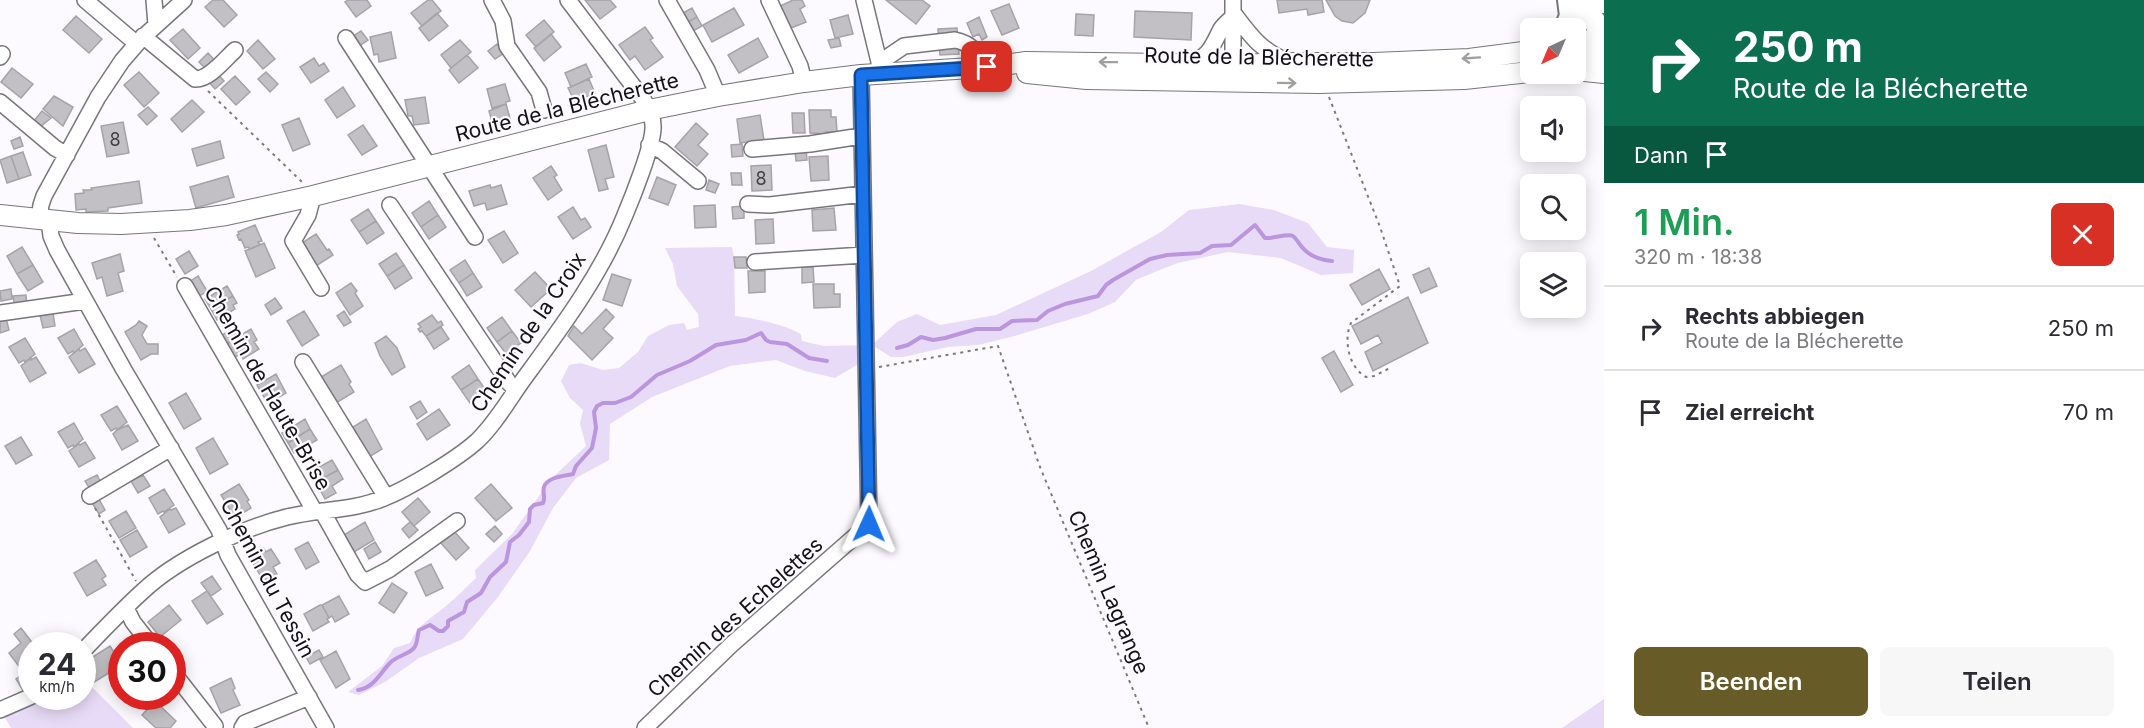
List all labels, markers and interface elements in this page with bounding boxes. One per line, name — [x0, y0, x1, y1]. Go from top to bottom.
north arrow — [1520, 18, 1586, 84]
map controls — [1520, 18, 1586, 318]
text: 250 m — [1733, 21, 1863, 72]
icon: right — [1634, 24, 1712, 102]
pin — [961, 41, 1012, 92]
street label: Route de la Blécherette — [1144, 42, 1374, 72]
icon: arrive — [970, 50, 1003, 83]
one-way arrow — [1461, 53, 1481, 64]
one-way arrow — [1098, 57, 1118, 68]
street label: Route de la Blécherette — [453, 67, 681, 147]
text: Route de la Blécherette — [1733, 72, 2028, 105]
one-way arrow — [1277, 77, 1297, 89]
button: sound — [1520, 96, 1586, 162]
house number: 8 — [109, 129, 121, 150]
icon: arrive — [1700, 138, 1733, 171]
text: Dann — [1634, 142, 1688, 168]
house number: 8 — [755, 168, 767, 189]
button: search — [1520, 174, 1586, 240]
text: 1 Min. — [1634, 200, 1734, 244]
button: close — [2051, 203, 2114, 266]
text: 320 m · 18:38 — [1634, 245, 1762, 269]
street label: Chemin de la Croix — [465, 247, 591, 417]
button: layers — [1520, 252, 1586, 318]
street label: Chemin de Haute-Brise — [199, 281, 337, 495]
text: Rechts abbiegen — [1685, 303, 1865, 329]
icon: right — [1634, 312, 1667, 345]
text: 250 m — [2048, 315, 2114, 341]
text: Route de la Blécherette — [1685, 329, 1904, 353]
icon: arrive — [1634, 396, 1667, 429]
text: Ziel erreicht — [1685, 399, 1814, 425]
text: 70 m — [2063, 399, 2114, 425]
position arrow — [837, 492, 901, 556]
street label: Chemin du Tessin — [215, 494, 321, 662]
street label: Chemin Lagrange — [1063, 506, 1155, 678]
street label: Chemin des Echelettes — [642, 532, 828, 702]
speed limit sign: 30 — [108, 632, 186, 710]
text: 24 — [38, 646, 76, 682]
button: Beenden — [1634, 647, 1868, 716]
button: Teilen — [1880, 647, 2114, 716]
text: km/h — [39, 677, 75, 696]

